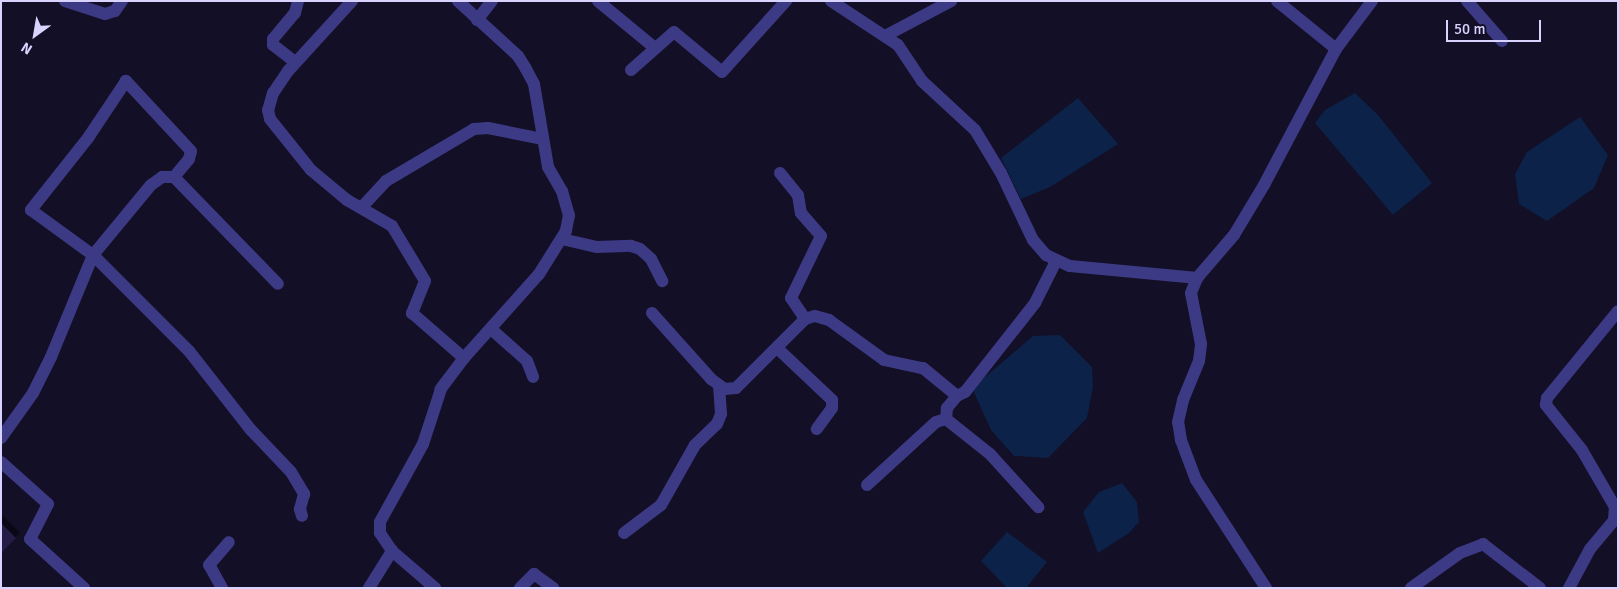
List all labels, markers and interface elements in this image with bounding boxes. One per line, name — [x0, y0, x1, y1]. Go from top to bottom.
north arrow — [10, 10, 60, 60]
scale bar — [1449, 10, 1544, 42]
text: 50 m — [1454, 20, 1485, 38]
text: N — [18, 38, 35, 58]

